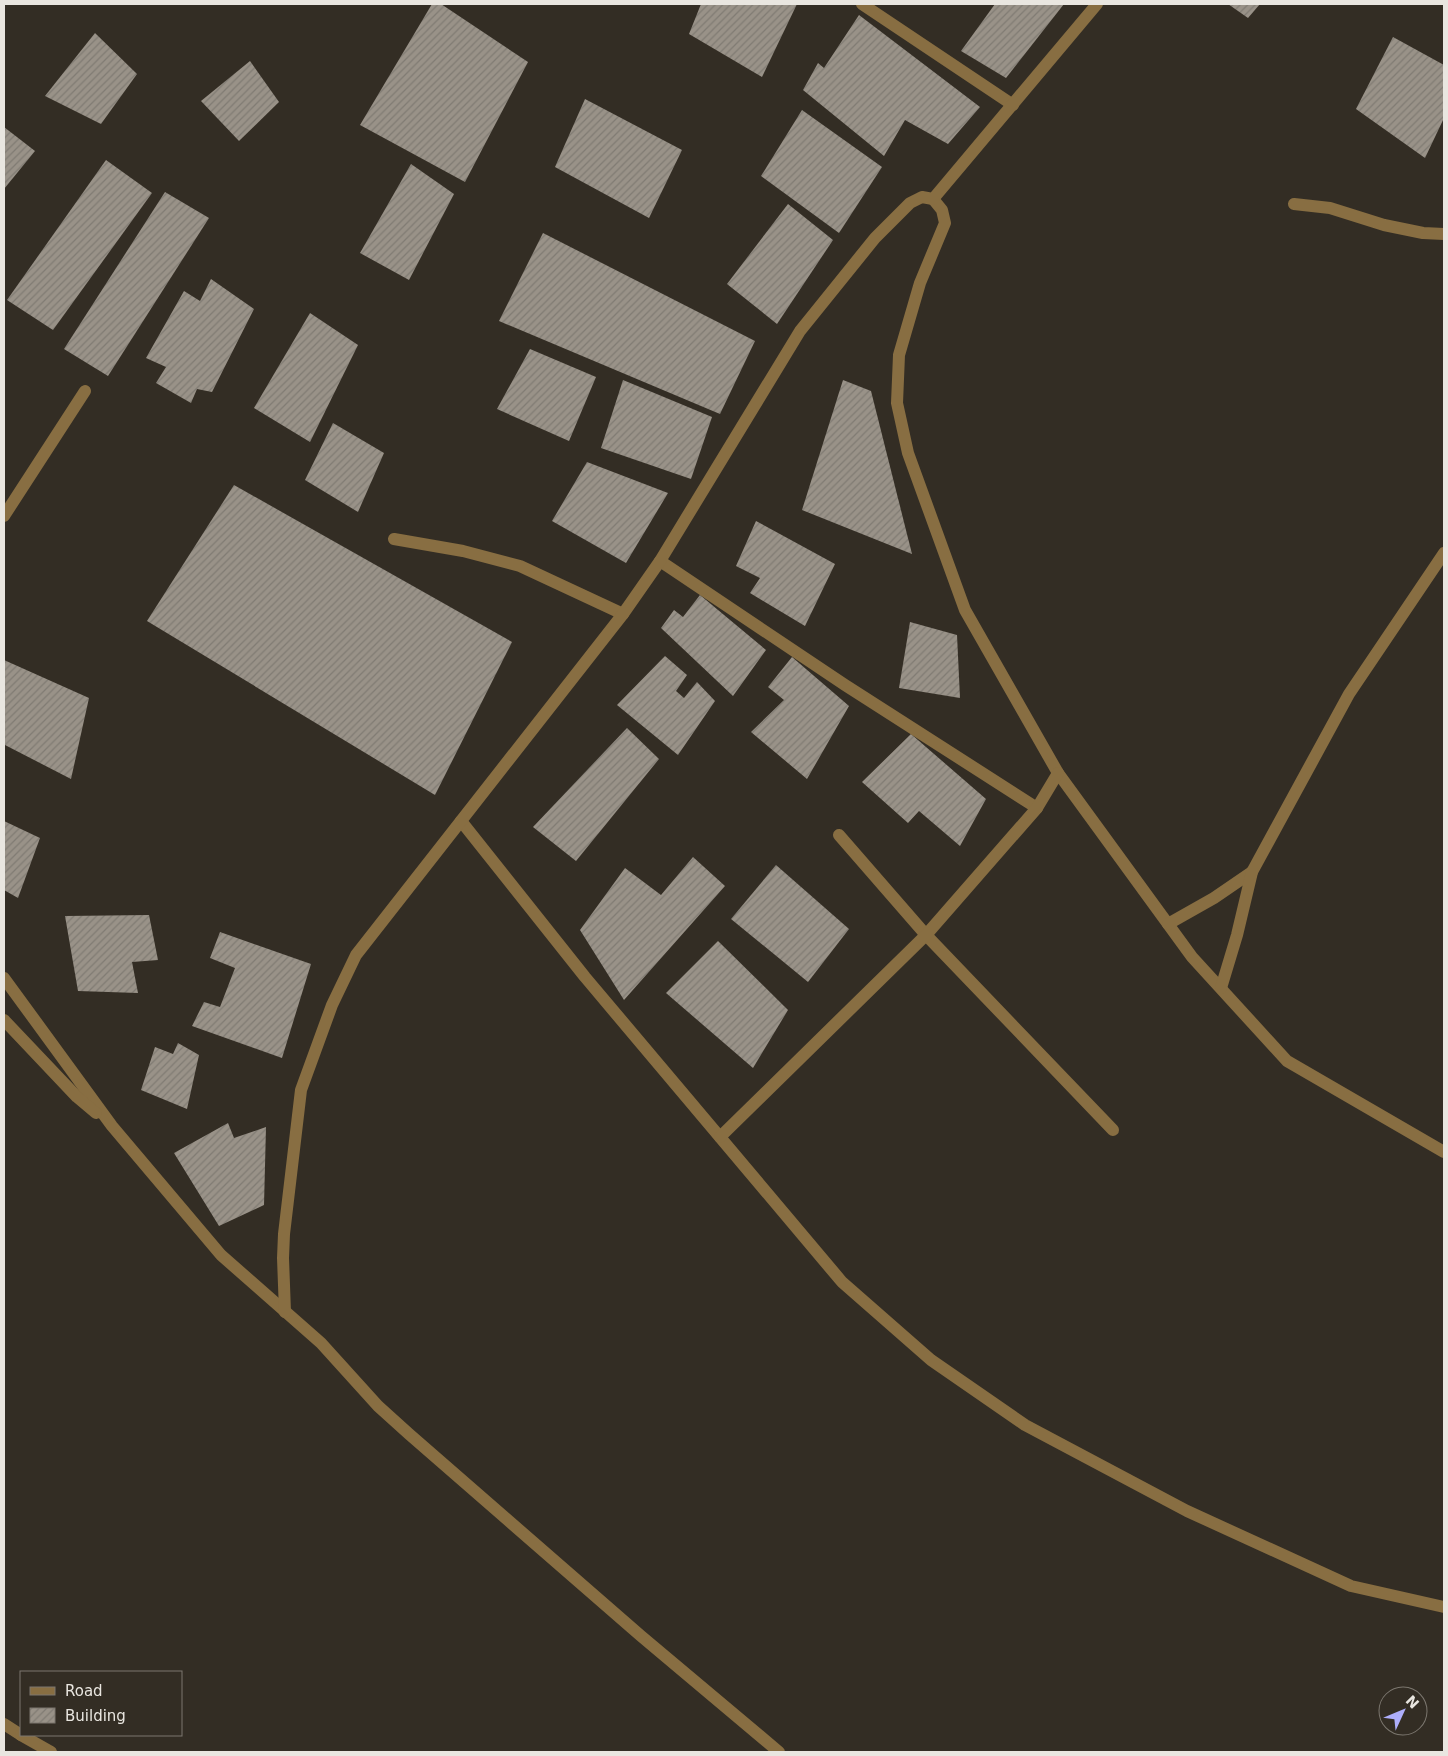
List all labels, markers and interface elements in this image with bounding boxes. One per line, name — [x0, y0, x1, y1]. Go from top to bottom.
legend — [20, 1671, 182, 1736]
text: Road — [65, 1682, 103, 1700]
north arrow — [1378, 1686, 1428, 1736]
text: N — [1403, 1692, 1422, 1712]
text: Building — [65, 1707, 126, 1725]

